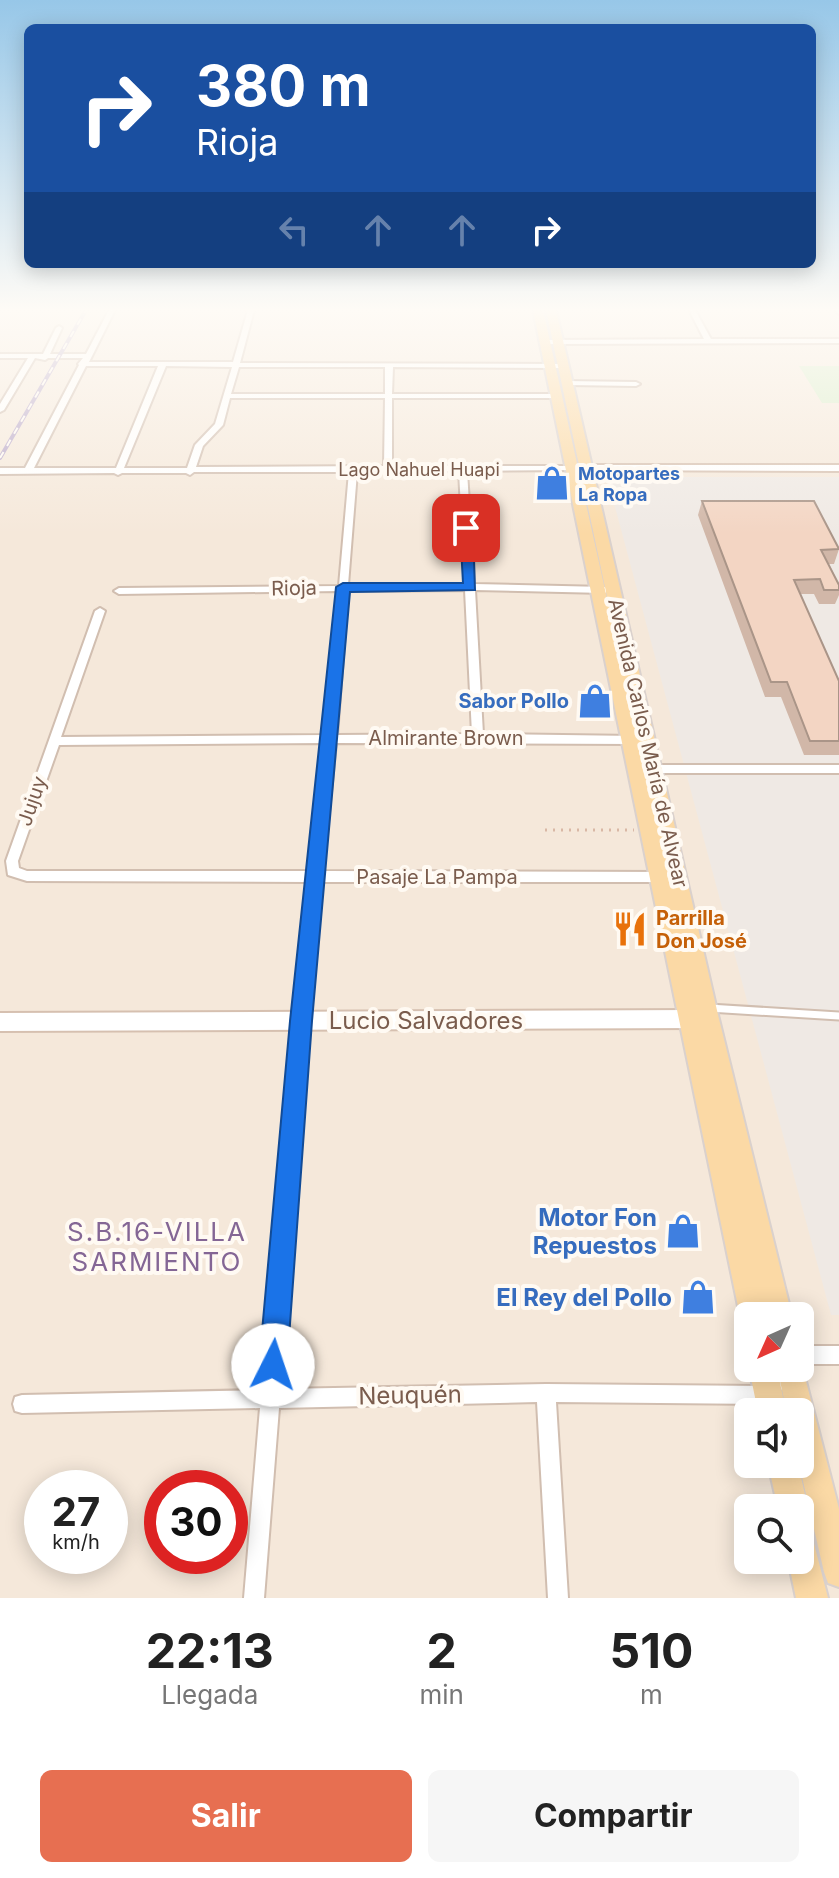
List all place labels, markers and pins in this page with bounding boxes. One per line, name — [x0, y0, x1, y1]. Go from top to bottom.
place label: Motopartes La Ropa — [578, 463, 680, 505]
shop icon: Motopartes La Ropa — [533, 464, 571, 502]
pin — [432, 494, 500, 562]
shop icon: Sabor Pollo — [576, 682, 614, 720]
place label: Sabor Pollo — [458, 689, 569, 713]
place label: Parrilla Don José — [656, 906, 747, 953]
restaurant icon: Parrilla Don José — [611, 910, 649, 948]
place label: Motor Fon Repuestos — [533, 1203, 657, 1260]
shop icon: Motor Fon Repuestos — [664, 1212, 702, 1250]
shop icon: El Rey del Pollo — [679, 1278, 717, 1316]
place label: El Rey del Pollo — [496, 1283, 672, 1312]

